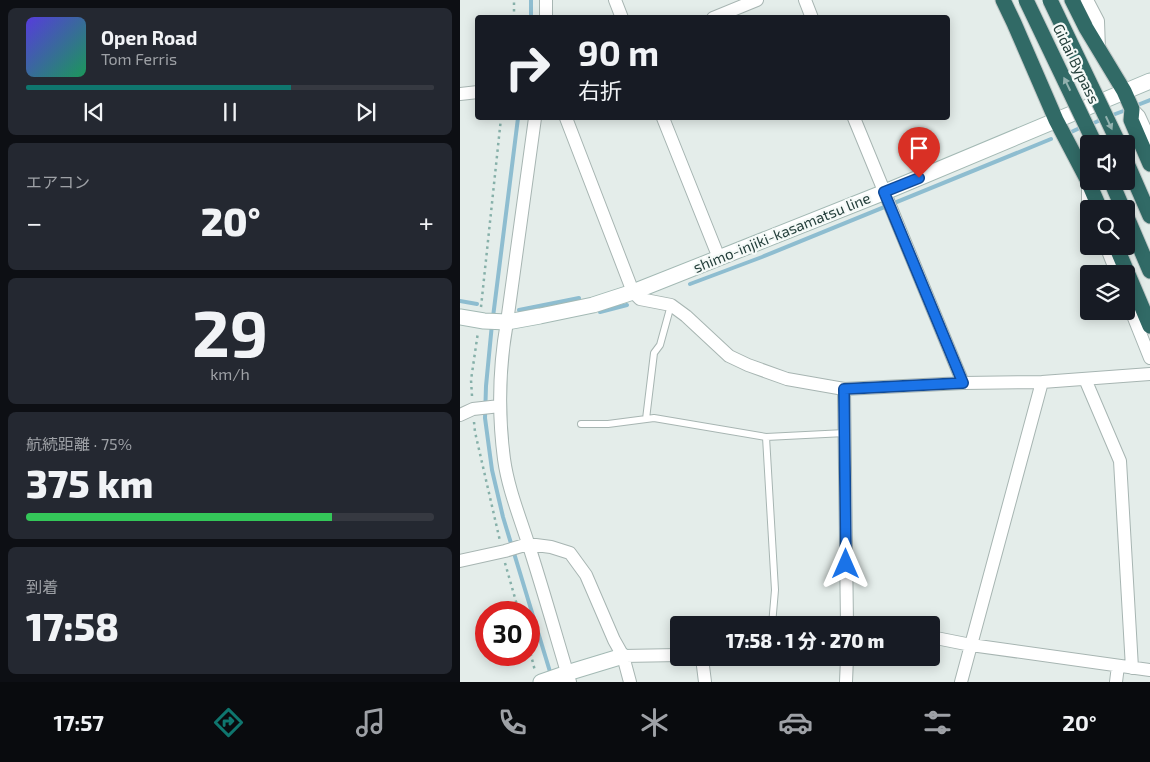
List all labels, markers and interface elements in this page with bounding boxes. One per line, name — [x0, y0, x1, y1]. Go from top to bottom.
street label: Gidai Bypass — [1050, 21, 1104, 106]
text: Open Road — [101, 26, 197, 49]
text: 90 m — [578, 31, 659, 73]
icon: right — [495, 35, 560, 100]
text: Tom Ferris — [101, 49, 177, 68]
text: 右折 — [578, 77, 622, 103]
one-way arrow — [1062, 77, 1070, 91]
icon: previous — [80, 98, 108, 126]
icon: pause — [216, 98, 244, 126]
icon: next — [352, 98, 380, 126]
one-way arrow — [1106, 116, 1114, 130]
pin — [898, 127, 940, 178]
icon: arrive — [905, 134, 933, 162]
map controls — [1080, 135, 1135, 320]
button: sound — [1080, 135, 1135, 190]
text: エアコン — [26, 172, 90, 191]
street label: shimo-injiki-kasamatsu line — [690, 188, 873, 277]
text: 20° — [201, 198, 260, 244]
button: search — [1080, 200, 1135, 255]
text: − — [26, 205, 42, 239]
text: + — [419, 205, 434, 239]
button: layers — [1080, 265, 1135, 320]
text: 29 — [192, 292, 268, 370]
text: km/h — [210, 364, 250, 383]
text: 航続距離 · 75% — [26, 434, 132, 453]
text: 375 km — [26, 460, 153, 506]
position arrow — [819, 537, 871, 589]
text: 到着 — [26, 577, 58, 596]
speed limit sign: 30 — [475, 601, 540, 666]
text: 17:58 — [26, 603, 119, 649]
text: 17:58 · 1 分 · 270 m — [726, 629, 884, 652]
icon: directions — [211, 705, 246, 740]
icon: music — [353, 705, 388, 740]
icon: phone — [495, 705, 530, 740]
icon: climate — [637, 705, 672, 740]
icon: car — [778, 705, 813, 740]
icon: filters — [920, 705, 955, 740]
text: 17:57 — [53, 709, 104, 735]
text: 20° — [1062, 709, 1096, 735]

